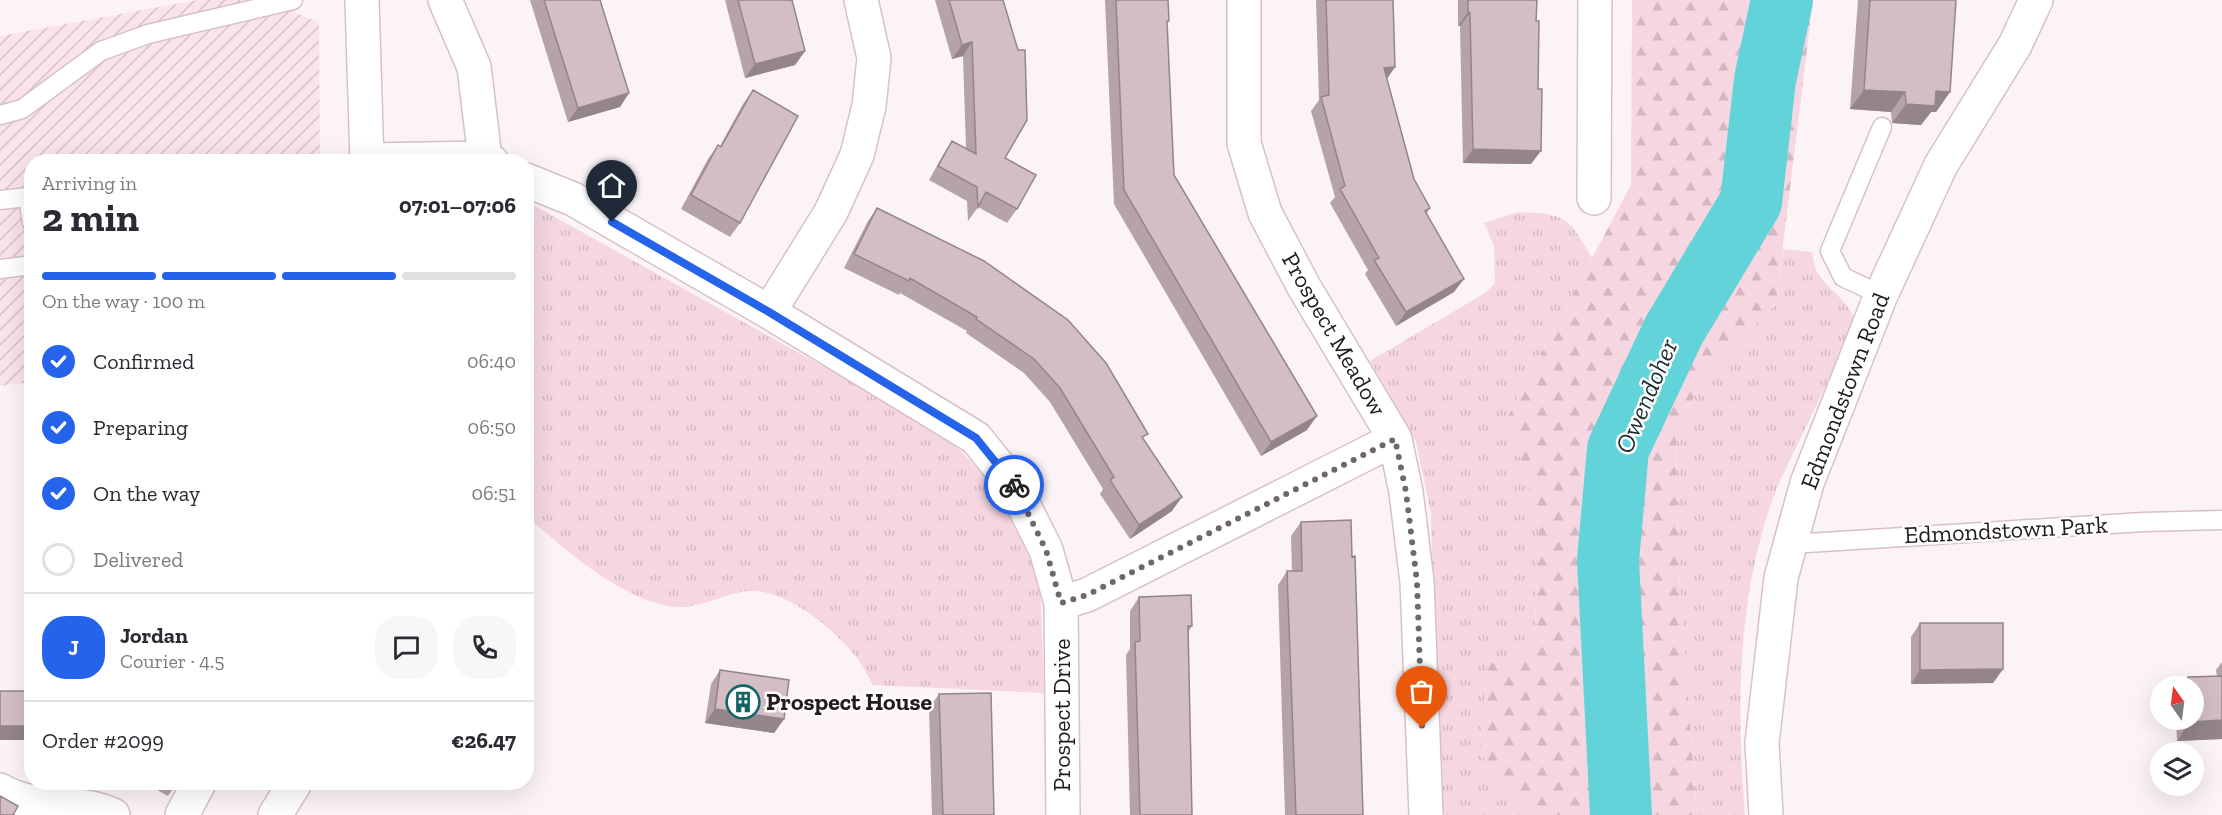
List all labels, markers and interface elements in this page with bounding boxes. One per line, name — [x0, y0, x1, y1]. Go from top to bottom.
pin — [586, 160, 637, 222]
icon: home — [595, 169, 628, 202]
text: Arriving in — [42, 171, 137, 195]
text: 07:01–07:06 — [399, 192, 516, 219]
text: 2 min — [42, 194, 139, 241]
street label: Prospect Meadow — [1276, 247, 1393, 421]
text: On the way · 100 m — [42, 289, 205, 313]
street label: Edmondstown Road — [1794, 289, 1895, 493]
water label: Owendoher — [1608, 334, 1684, 458]
icon: check — [42, 345, 75, 378]
text: Confirmed — [93, 348, 194, 375]
text: 06:40 — [467, 349, 516, 373]
icon: check — [42, 411, 75, 444]
text: Preparing — [93, 414, 188, 441]
text: 06:50 — [468, 415, 516, 439]
courier — [984, 455, 1044, 515]
icon: bike — [998, 469, 1031, 502]
icon: check — [42, 477, 75, 510]
text: On the way — [93, 480, 200, 507]
text: 06:51 — [471, 481, 516, 505]
street label: Edmondstown Park — [1903, 510, 2109, 549]
text: Delivered — [93, 546, 183, 573]
button: chat — [375, 616, 438, 679]
button: phone — [453, 616, 516, 679]
text: Jordan — [120, 622, 188, 649]
text: J — [68, 634, 79, 661]
street label: Prospect Drive — [1047, 638, 1076, 792]
text: Courier · 4.5 — [120, 649, 225, 673]
pin — [1396, 666, 1447, 728]
icon: bag — [1405, 675, 1438, 708]
north arrow — [2150, 676, 2204, 730]
map controls — [2150, 676, 2204, 796]
building icon: Prospect House — [725, 684, 761, 720]
place label: Prospect House — [766, 687, 933, 716]
text: Order #2099 — [42, 727, 164, 754]
text: €26.47 — [451, 727, 516, 754]
button: layers — [2150, 742, 2204, 796]

